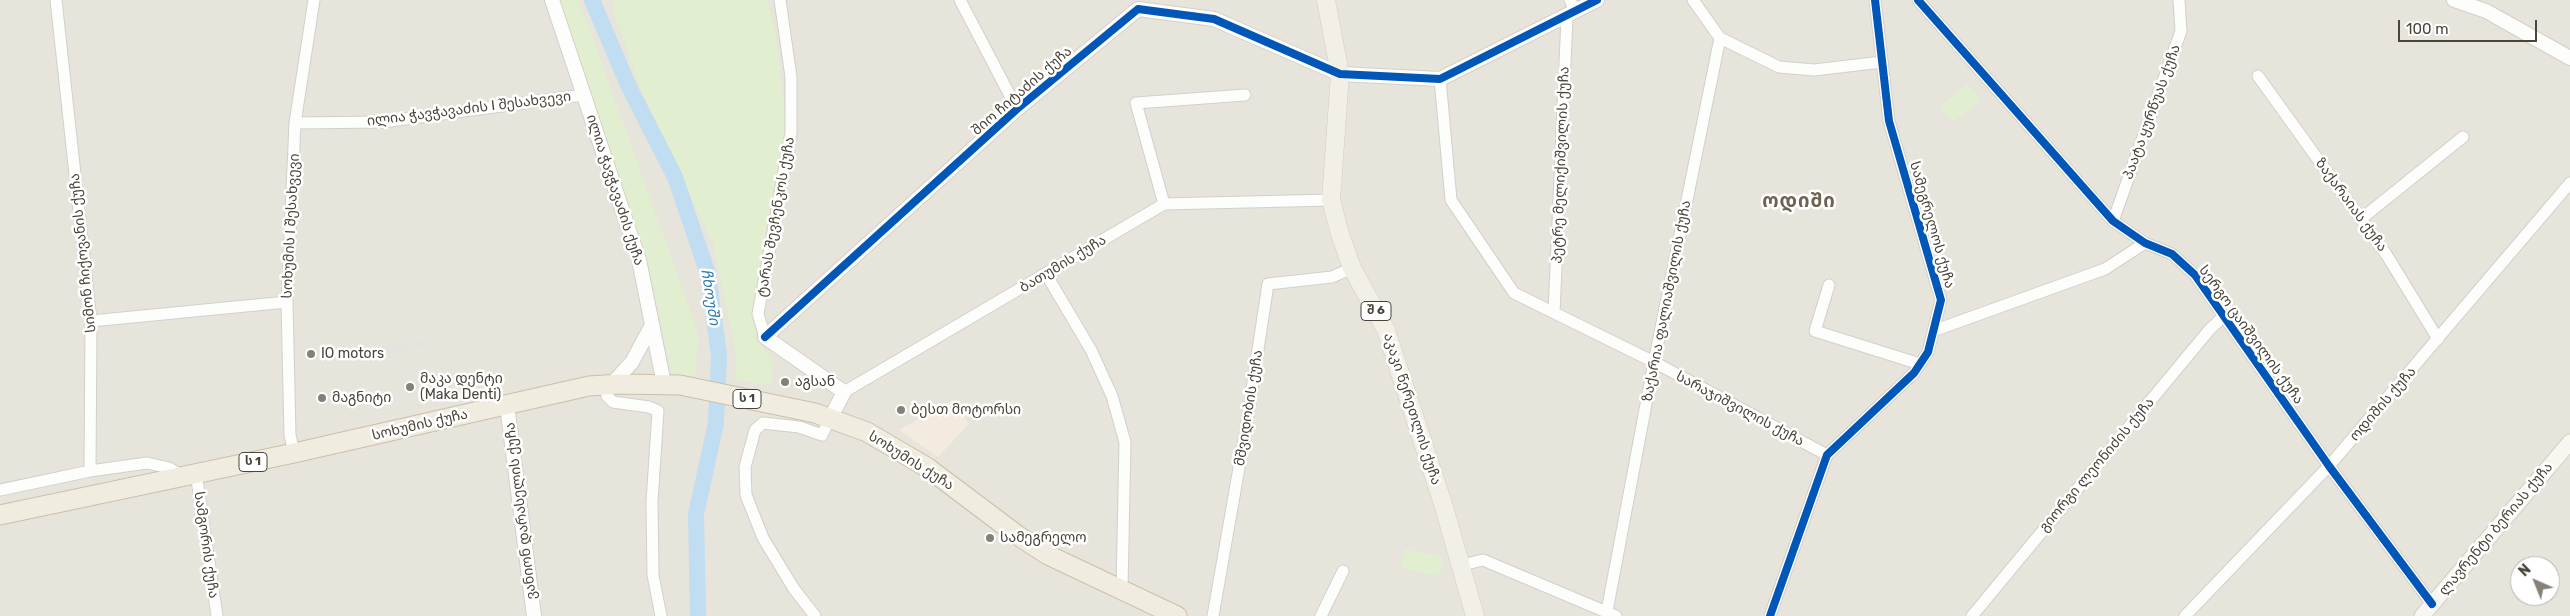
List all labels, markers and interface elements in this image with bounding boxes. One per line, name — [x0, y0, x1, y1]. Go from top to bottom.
scale bar — [2400, 10, 2539, 42]
text: 100 m — [2406, 20, 2448, 38]
street label: პაატა ყურწუას ქუჩა — [2120, 42, 2184, 182]
street label: შიო ჩიტაძის ქუჩა — [969, 43, 1075, 139]
street label: პეტრე მელიქიშვილის ქუჩა — [1549, 66, 1573, 264]
street label: ილია ჭავჭავაძის I შესახვევი — [366, 88, 572, 130]
street label: ილია ჭავჭავაძის ქუჩა — [583, 112, 647, 268]
street label: ტარას შევჩენკოს ქუჩა — [754, 136, 798, 298]
street label: სოხუმის I შესახვევი — [279, 153, 303, 299]
street label: ზაქარაიას ქუჩა — [2312, 155, 2390, 255]
street label: სამეგრელოს ქუჩა — [1906, 160, 1958, 290]
street label: სიმონ ჩიქოვანის ქუჩა — [66, 172, 100, 334]
district label: ოდიში — [1762, 191, 1836, 213]
street label: ზაქარია ფალიაშვილის ქუჩა — [1639, 199, 1695, 403]
street label: ბათუმის ქუჩა — [1017, 232, 1109, 296]
street label: სერგო ცაიშვილის ქუჩა — [2195, 262, 2307, 408]
water label: ჩხოუში — [697, 268, 723, 326]
road number: შ 6 — [1361, 302, 1391, 321]
street label: აკაკი წერეთლის ქუჩა — [1379, 331, 1445, 487]
place label: IO motors — [321, 346, 384, 362]
marker: IO motors — [305, 348, 317, 360]
street label: მშვიდობის ქუჩა — [1232, 349, 1266, 467]
street label: ოდიშის ქუჩა — [2346, 363, 2420, 445]
street label: სარაჯიშვილის ქუჩა — [1673, 368, 1807, 450]
place label: მაკა დენტი (Maka Denti) — [420, 371, 503, 404]
place label: აგსან — [795, 374, 835, 390]
marker: აგსან — [779, 376, 791, 388]
marker: მაკა დენტი (Maka Denti) — [404, 381, 416, 393]
road number: ს 1 — [733, 389, 761, 408]
place label: მაგნიტი — [332, 390, 391, 406]
marker: მაგნიტი — [316, 392, 328, 404]
street label: გიორგი ლეონიძის ქუჩა — [2036, 394, 2158, 536]
place label: ბესთ მოტორსი — [911, 402, 1021, 418]
marker: ბესთ მოტორსი — [895, 404, 907, 416]
street label: სოხუმის ქუჩა — [371, 406, 469, 444]
street label: ვანიონ დარასელის ქუჩა — [502, 421, 540, 601]
street label: სოხუმის ქუჩა — [865, 428, 957, 494]
road number: ს 1 — [239, 452, 267, 472]
street label: ლავრენტი ბერიას ქუჩა — [2435, 459, 2557, 599]
street label: სამგორის ქუჩა — [190, 491, 222, 599]
place label: სამეგრელო — [1000, 530, 1086, 546]
marker: სამეგრელო — [984, 532, 996, 544]
north arrow — [2510, 556, 2560, 606]
text: N — [2515, 561, 2534, 580]

